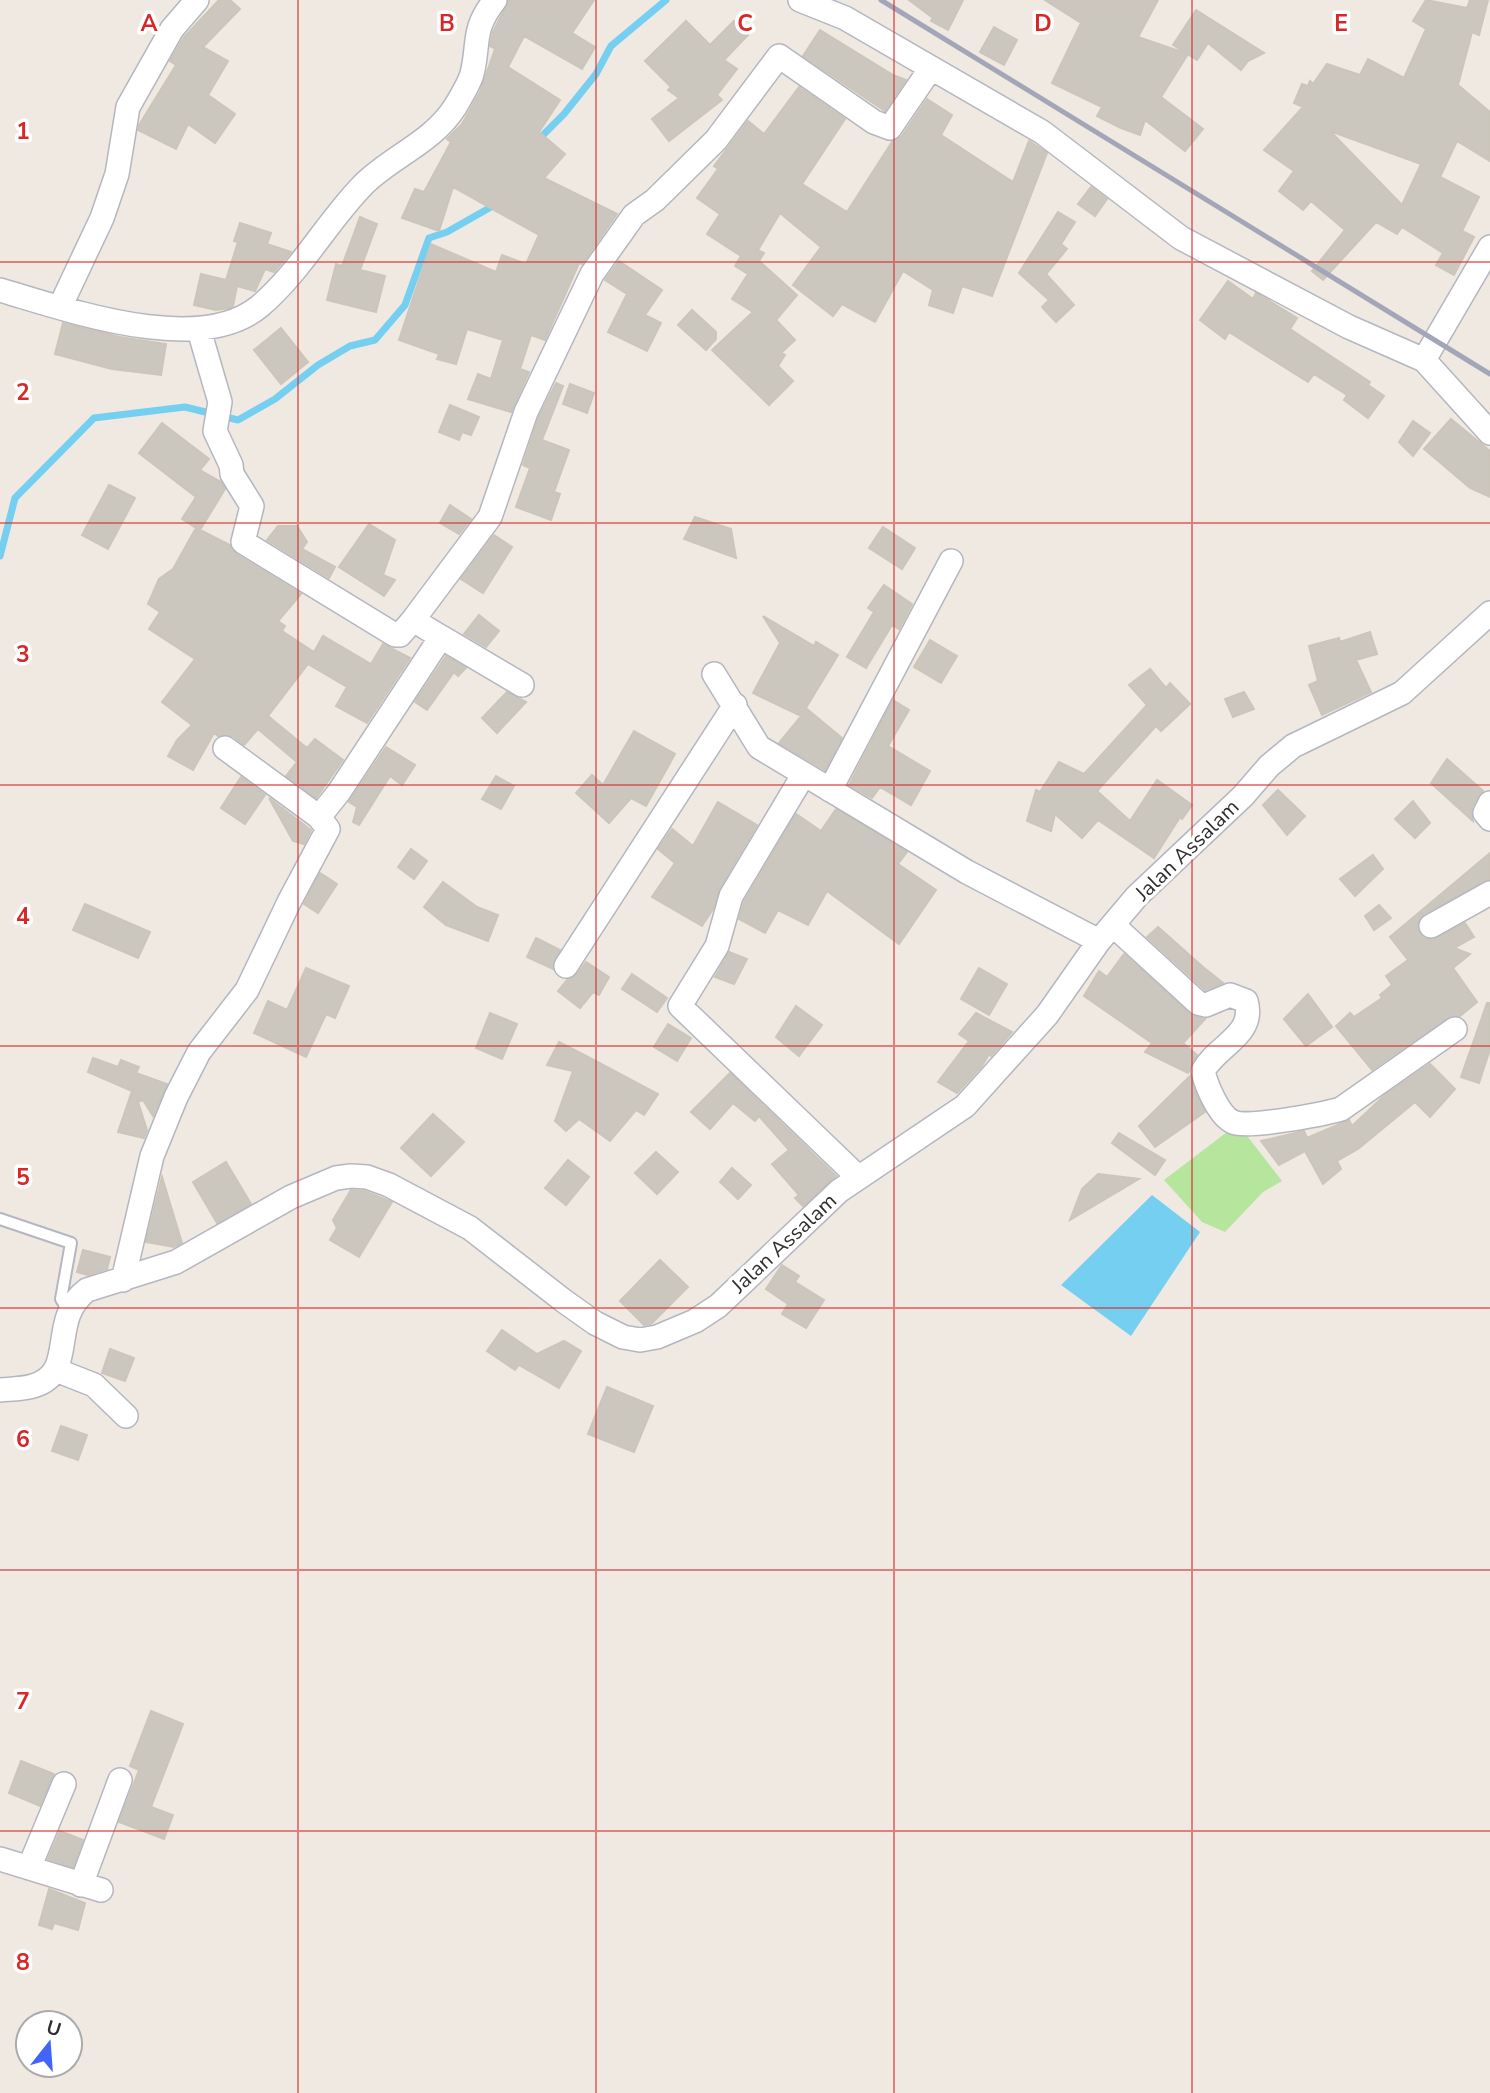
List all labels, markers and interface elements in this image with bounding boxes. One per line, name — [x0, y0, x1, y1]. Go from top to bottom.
text: A — [140, 8, 158, 39]
text: B — [439, 8, 455, 39]
text: C — [737, 8, 753, 39]
text: D — [1034, 8, 1052, 39]
text: E — [1334, 8, 1348, 39]
text: 1 — [16, 116, 30, 147]
text: 2 — [16, 377, 30, 408]
text: 3 — [16, 639, 30, 670]
street label: Jalan Assalam — [1128, 793, 1245, 907]
text: 4 — [16, 901, 30, 932]
text: 5 — [16, 1162, 30, 1193]
street label: Jalan Assalam — [725, 1187, 843, 1300]
text: 6 — [16, 1424, 30, 1455]
text: 7 — [16, 1686, 30, 1717]
text: 8 — [16, 1947, 30, 1978]
north arrow — [14, 2009, 84, 2079]
text: U — [43, 2014, 64, 2043]

